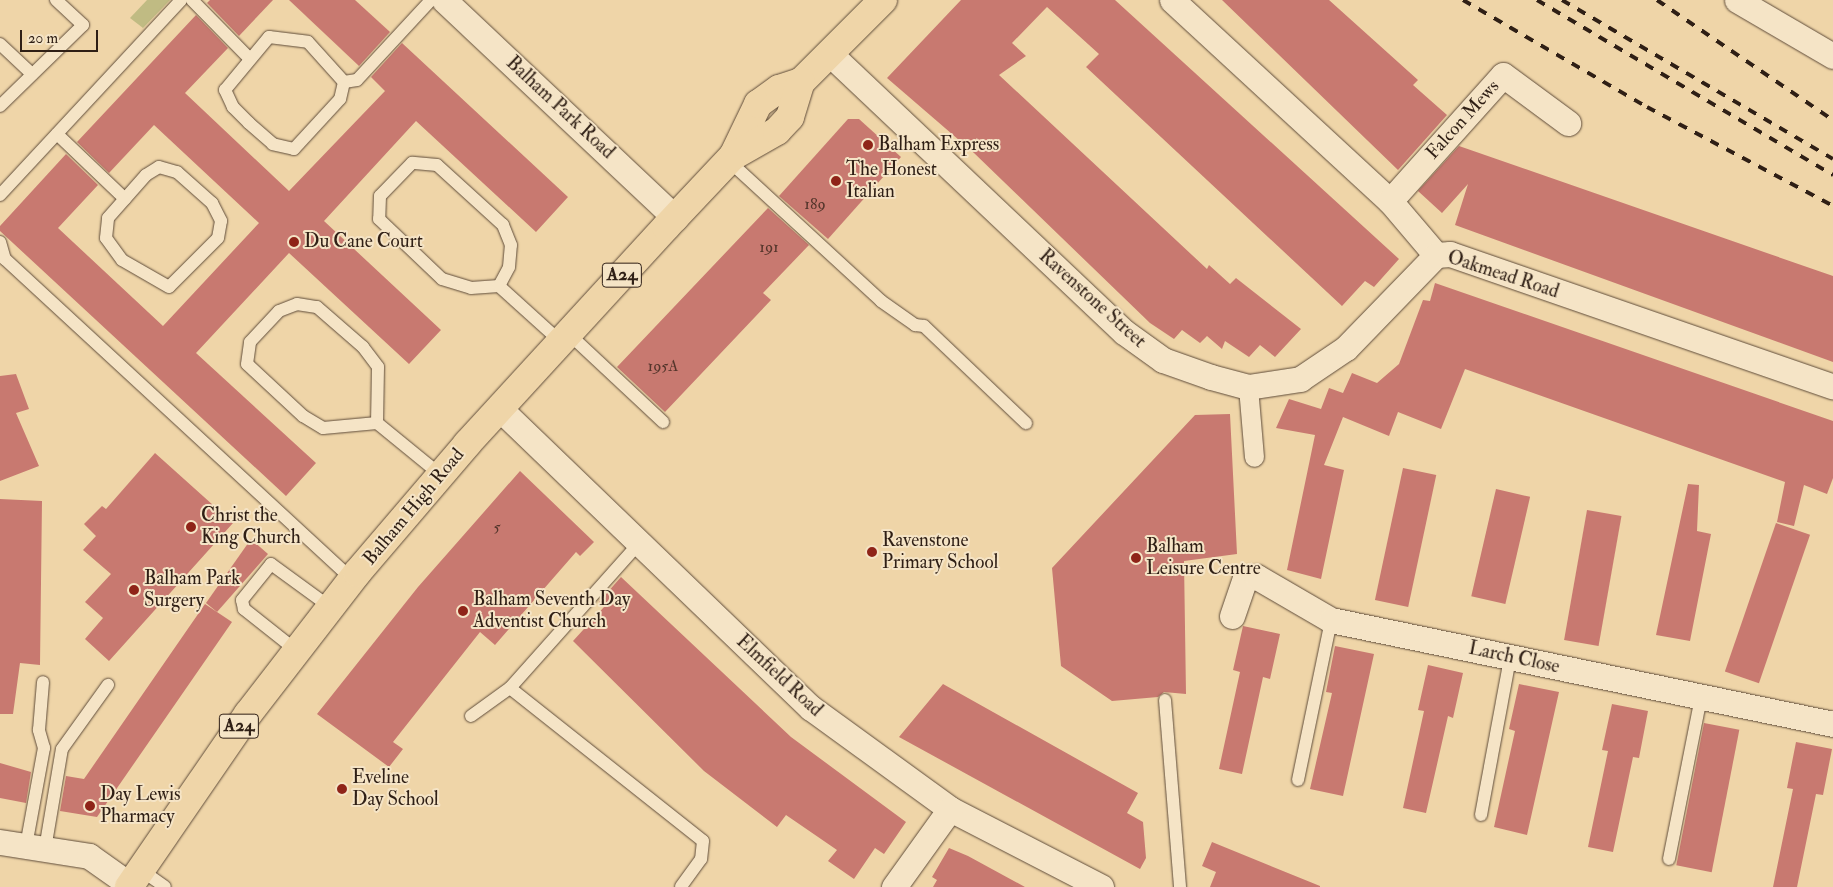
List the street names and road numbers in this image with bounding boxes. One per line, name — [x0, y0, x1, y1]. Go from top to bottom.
street label: Balham Park Road — [501, 52, 619, 164]
street label: Falcon Mews — [1421, 76, 1505, 164]
street label: Ravenstone Street — [1034, 245, 1150, 353]
street label: Oakmead Road — [1444, 246, 1562, 304]
road number: A24 — [601, 260, 643, 290]
street label: Balham High Road — [359, 444, 469, 570]
street label: Elmfield Road — [731, 630, 827, 722]
street label: Larch Close — [1466, 637, 1562, 679]
road number: A24 — [218, 710, 260, 741]

